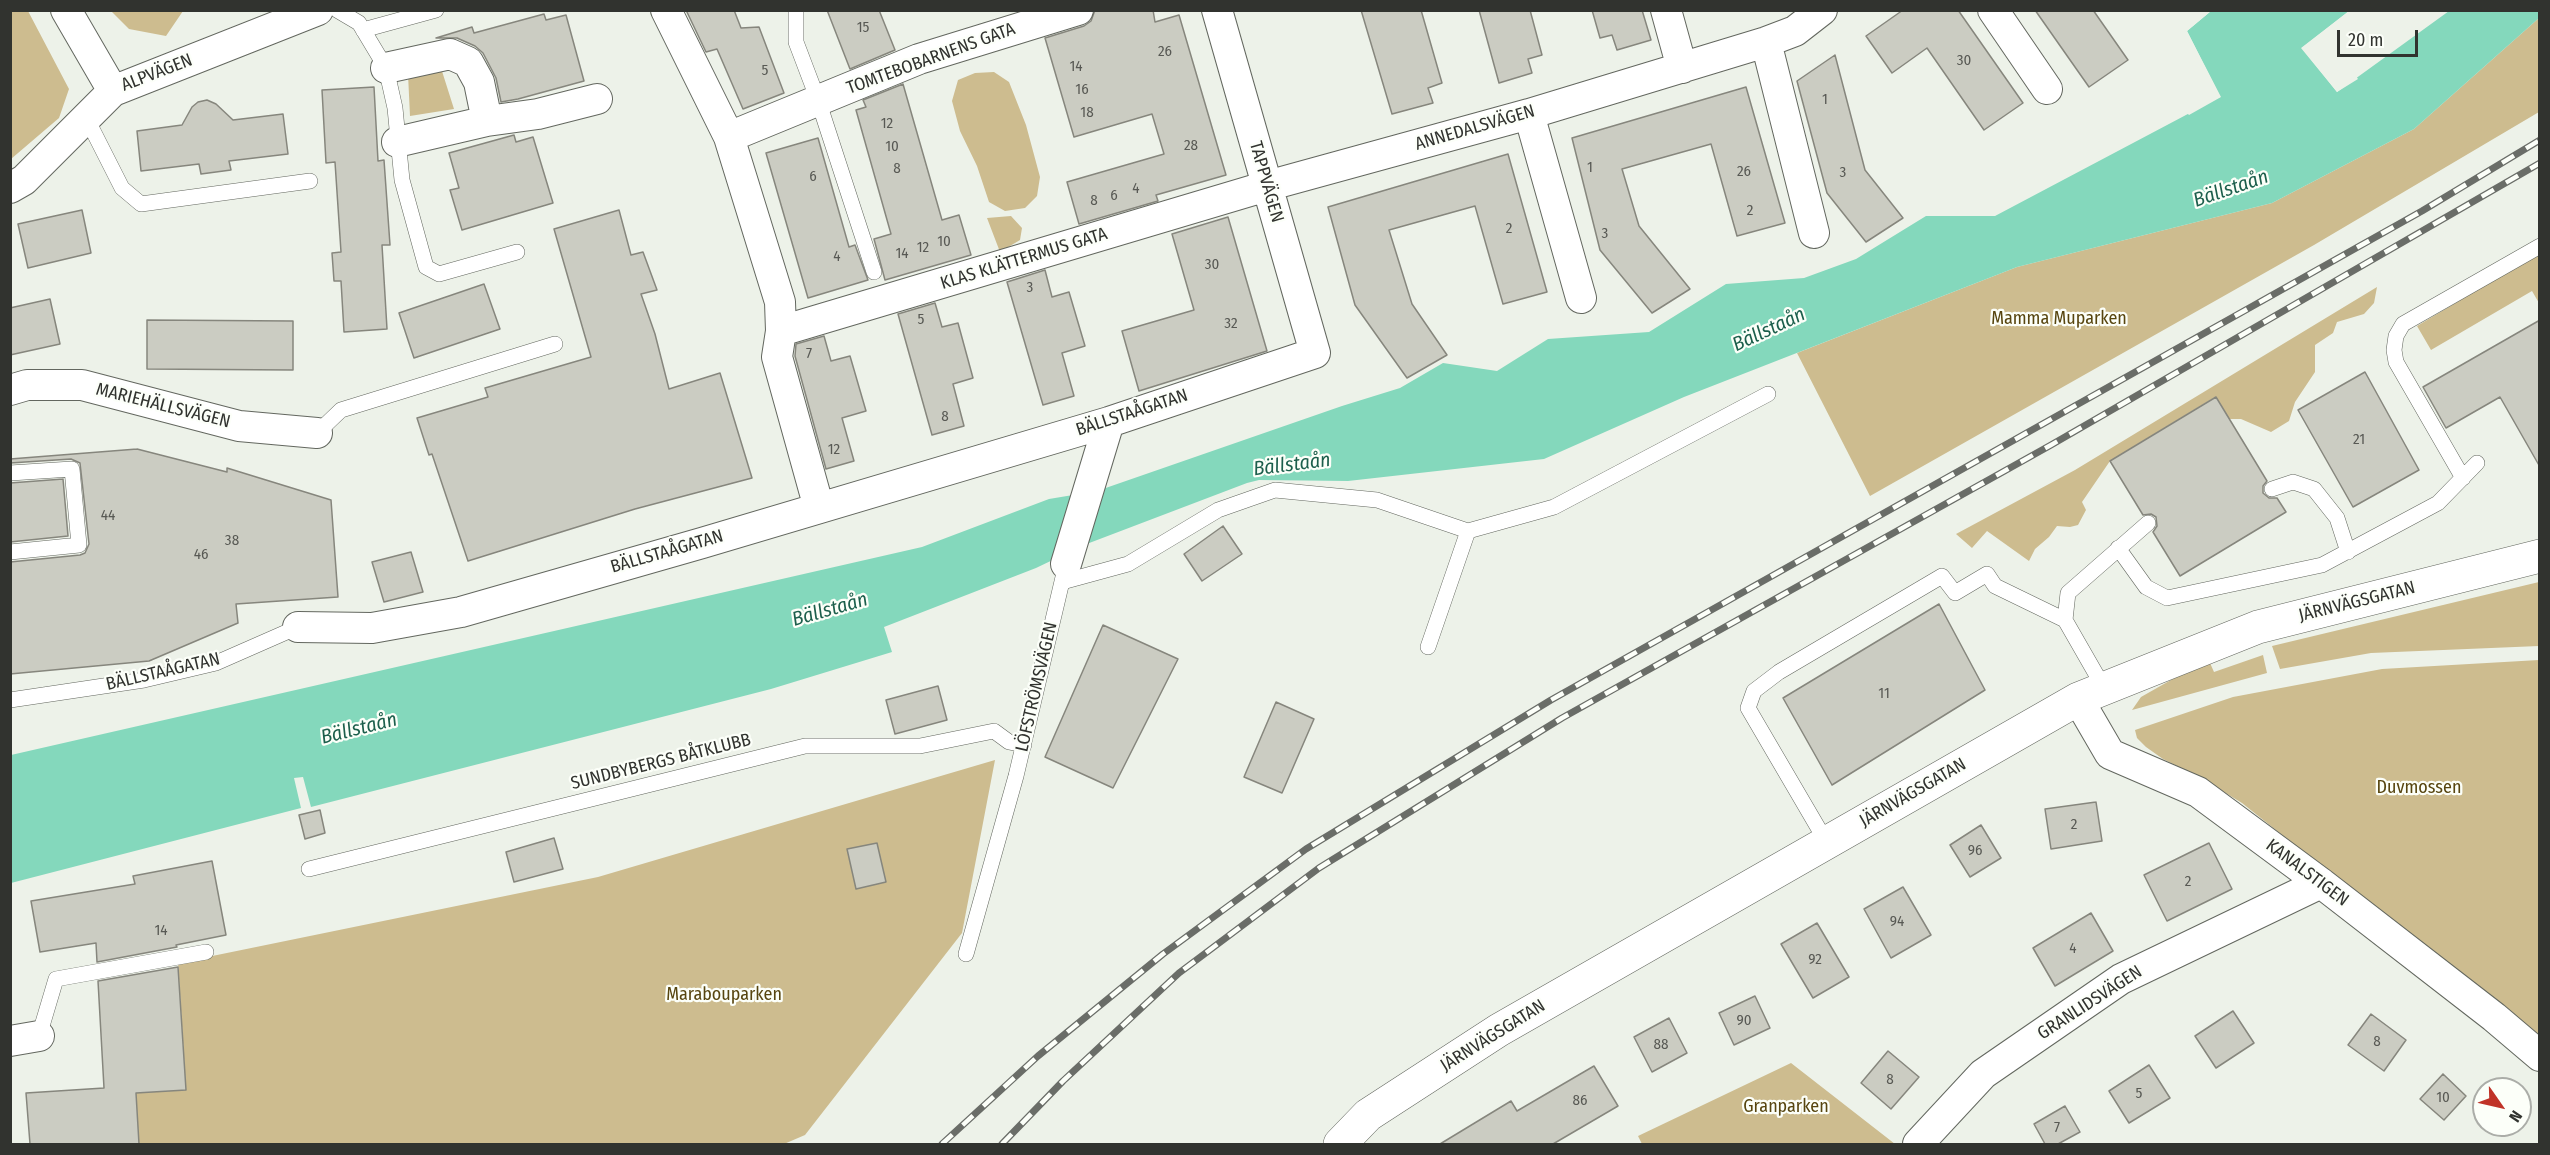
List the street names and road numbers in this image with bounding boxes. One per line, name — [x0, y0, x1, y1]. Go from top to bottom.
street label: TOMTEBOBARNENS GATA — [844, 18, 1018, 100]
street label: ALPVÄGEN — [118, 50, 196, 96]
street label: ANNEDALSVÄGEN — [1413, 101, 1537, 155]
street label: TAPPVÄGEN — [1244, 139, 1288, 225]
street label: KLAS KLÄTTERMUS GATA — [938, 223, 1110, 295]
street label: MARIEHÄLLSVÄGEN — [94, 379, 232, 433]
street label: BÄLLSTAÅGATAN — [1073, 385, 1191, 441]
street label: BÄLLSTAÅGATAN — [608, 526, 726, 578]
street label: JÄRNVÄGSGATAN — [2297, 577, 2417, 627]
street label: LÖFSTRÖMSVÄGEN — [1012, 620, 1062, 754]
street label: BÄLLSTAÅGATAN — [104, 648, 222, 696]
street label: SUNDBYBERGS BÅTKLUBB — [569, 729, 753, 795]
street label: JÄRNVÄGSGATAN — [1856, 754, 1970, 832]
street label: KANALSTIGEN — [2261, 835, 2353, 911]
street label: GRANLIDSVÄGEN — [2034, 961, 2146, 1045]
street label: JÄRNVÄGSGATAN — [1437, 995, 1549, 1077]

